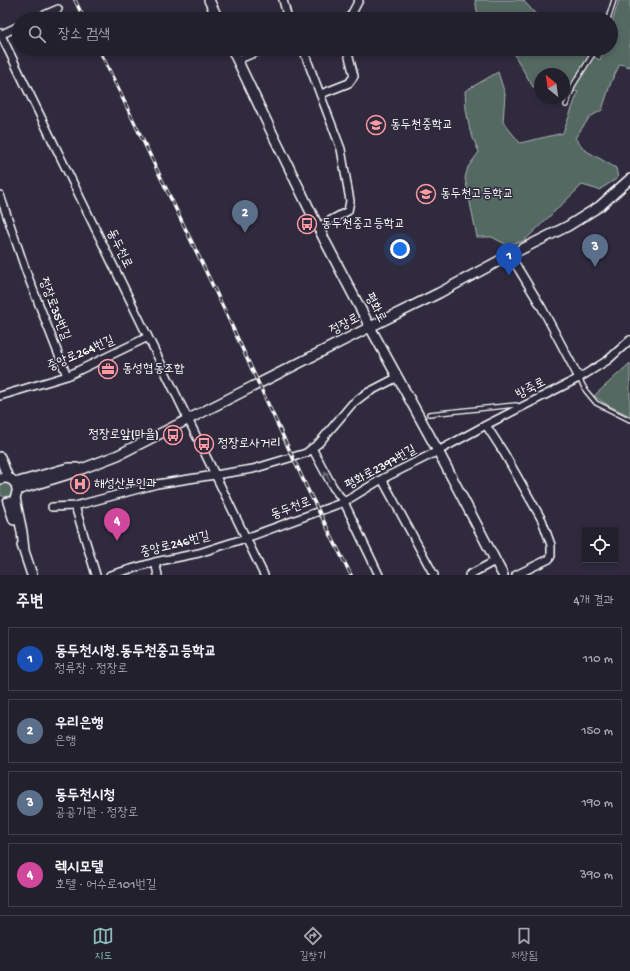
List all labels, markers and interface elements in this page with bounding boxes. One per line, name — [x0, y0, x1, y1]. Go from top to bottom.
search box — [12, 12, 618, 56]
icon: search — [26, 23, 48, 45]
text: 장소 검색 — [58, 26, 110, 44]
north arrow — [534, 68, 570, 104]
school or university icon: 동두천중학교 — [365, 114, 387, 136]
place label: 동두천중학교 — [390, 118, 453, 133]
school or university icon: 동두천고등학교 — [415, 183, 437, 205]
place label: 동두천고등학교 — [440, 187, 513, 202]
pin: 2 — [232, 200, 258, 233]
bus stop icon: 동두천중고등학교 — [296, 213, 318, 235]
place label: 동두천중고등학교 — [321, 217, 405, 232]
street label: 동두천로 — [103, 227, 135, 271]
pin: 3 — [582, 234, 608, 267]
your location — [390, 239, 410, 259]
pin: 1 — [496, 243, 522, 276]
street label: 정장로35번길 — [35, 276, 73, 342]
street label: 평화로 — [361, 291, 389, 325]
street label: 정장로 — [328, 311, 362, 339]
street label: 중앙로264번길 — [45, 333, 117, 375]
office icon: 동성협동조합 — [97, 358, 119, 380]
place label: 동성협동조합 — [122, 362, 185, 377]
street label: 방죽로 — [514, 375, 548, 403]
bus stop icon: 정장로앞(마을) — [162, 424, 184, 446]
place label: 정장로앞(마을) — [89, 428, 159, 443]
bus stop icon: 정장로사거리 — [193, 433, 215, 455]
place label: 정장로사거리 — [218, 437, 281, 452]
street label: 평화로2397번길 — [343, 442, 419, 494]
one-way arrow — [324, 470, 330, 482]
hospital icon: 해성산부인과 — [69, 473, 91, 495]
place label: 해성산부인과 — [94, 477, 157, 492]
street label: 동두천로 — [269, 495, 313, 523]
pin: 4 — [104, 508, 130, 541]
map controls — [582, 527, 618, 563]
button: locate — [582, 527, 618, 563]
street label: 중앙로246번길 — [139, 529, 211, 561]
text: 주변 — [16, 593, 43, 613]
text: 4개 결과 — [573, 594, 614, 609]
text: 동두천시청.동두천중고등학교 — [55, 643, 217, 661]
text: 1 — [27, 652, 33, 667]
text: 110 m — [583, 652, 613, 667]
text: 정류장 · 정장로 — [55, 662, 128, 677]
text: 우리은행 — [55, 715, 103, 733]
text: 2 — [27, 724, 33, 739]
text: 150 m — [581, 724, 613, 739]
text: 은행 — [55, 734, 76, 749]
text: 동두천시청 — [55, 787, 115, 805]
text: 3 — [27, 796, 33, 811]
text: 190 m — [582, 796, 613, 811]
text: 공공기관 · 정장로 — [55, 806, 138, 821]
text: 렉시모텔 — [55, 859, 103, 877]
text: 4 — [27, 868, 33, 883]
text: 390 m — [580, 868, 613, 883]
text: 호텔 · 어수로101번길 — [55, 878, 156, 893]
tab: 지도 — [92, 925, 114, 963]
tab: 길찾기 — [299, 925, 326, 963]
tab: 저장됨 — [511, 925, 538, 963]

